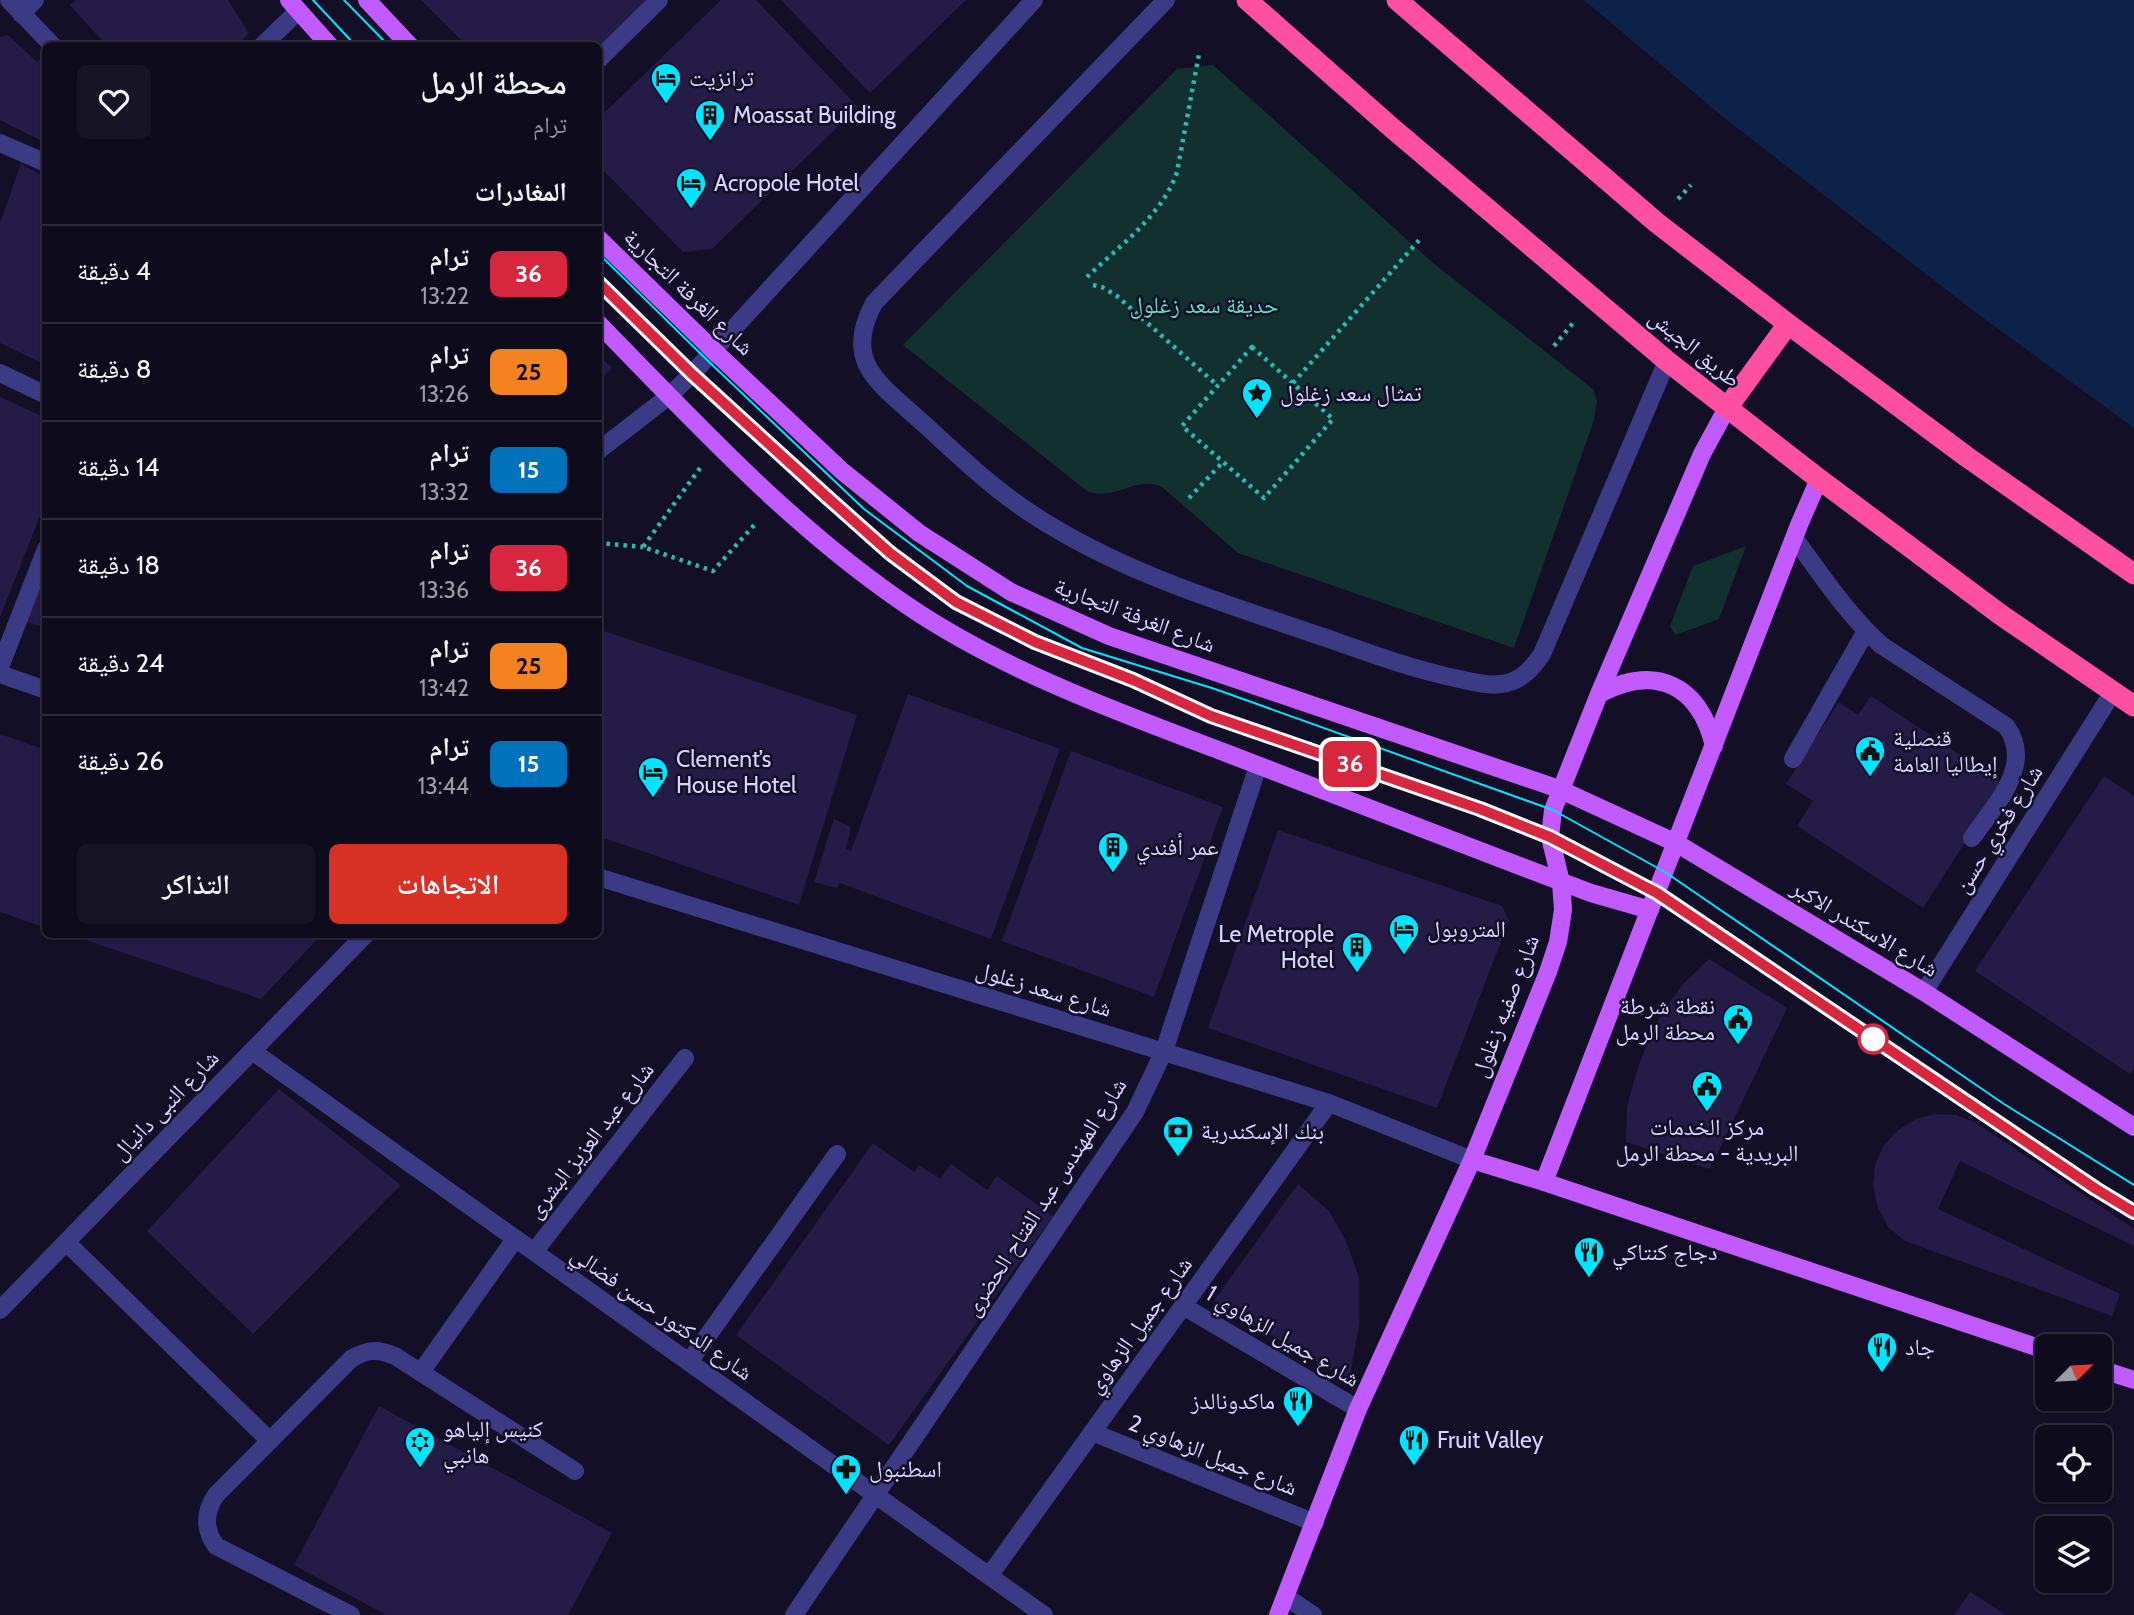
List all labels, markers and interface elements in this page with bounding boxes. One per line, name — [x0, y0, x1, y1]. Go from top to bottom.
hotel icon: ترانزيت — [649, 61, 683, 105]
text: محطة الرمل — [420, 62, 567, 102]
place label: ترانزيت — [689, 64, 754, 92]
button: heart — [77, 65, 151, 139]
building icon: Moassat Building — [693, 98, 727, 142]
place label: Moassat Building — [733, 101, 896, 129]
text: ترام — [533, 111, 567, 139]
hotel icon: Acropole Hotel — [674, 166, 708, 210]
place label: Acropole Hotel — [714, 169, 860, 197]
text: المغادرات — [475, 176, 567, 208]
street label: شارع الغرفة التجارية — [617, 223, 760, 362]
text: ترام — [429, 241, 469, 273]
text: 4 دقيقة — [77, 255, 151, 287]
text: 36 — [515, 259, 542, 288]
text: 13:22 — [420, 282, 469, 310]
park label: حديقة سعد زغلول — [1129, 291, 1279, 319]
street label: طريق الجيش — [1644, 303, 1746, 393]
text: ترام — [429, 339, 469, 371]
text: 8 دقيقة — [77, 353, 151, 385]
text: 25 — [516, 357, 541, 386]
place icon: تمثال سعد زغلول — [1240, 376, 1274, 420]
place label: تمثال سعد زغلول — [1280, 379, 1422, 407]
text: 13:26 — [419, 380, 469, 408]
text: ترام — [429, 437, 469, 469]
text: 14 دقيقة — [77, 451, 159, 483]
text: 15 — [518, 455, 539, 484]
text: 13:32 — [420, 478, 469, 506]
text: ترام — [429, 535, 469, 567]
text: 18 دقيقة — [77, 549, 160, 581]
text: 36 — [515, 553, 542, 582]
street label: شارع الغرفة التجارية — [1050, 571, 1219, 660]
text: 13:36 — [419, 576, 469, 604]
text: ترام — [429, 633, 469, 665]
text: 24 دقيقة — [77, 647, 164, 679]
text: 25 — [516, 651, 541, 680]
text: 13:42 — [419, 674, 469, 702]
place label: قنصلية إيطاليا العامة — [1893, 724, 1997, 779]
text: ترام — [429, 731, 469, 763]
public building icon: قنصلية إيطاليا العامة — [1853, 734, 1887, 778]
line badge: 36 — [1318, 741, 1382, 787]
text: 26 دقيقة — [77, 745, 164, 777]
place label: Clement’s House Hotel — [676, 745, 797, 799]
text: 15 — [518, 749, 539, 778]
text: 36 — [1337, 749, 1363, 778]
hotel icon: Clement’s House Hotel — [636, 755, 670, 799]
street label: شارع فخري حسن — [1947, 760, 2053, 901]
text: 13:44 — [418, 772, 469, 800]
building icon: عمر أفندي — [1096, 830, 1130, 874]
place label: عمر أفندي — [1136, 833, 1219, 866]
button: التذاكر — [77, 844, 315, 924]
button: الاتجاهات — [329, 844, 567, 924]
street label: شارع الاسكندر الاكبر — [1785, 873, 1944, 984]
hotel icon: المتروبول — [1387, 912, 1421, 956]
place label: المتروبول — [1427, 915, 1506, 943]
place label: Le Metrople Hotel — [1218, 920, 1335, 974]
building icon: Le Metrople Hotel — [1340, 930, 1374, 974]
street label: شارع صفيه زغلول — [1465, 931, 1546, 1082]
street label: شارع سعد زغلول — [973, 955, 1115, 1024]
place label: نقطة شرطة محطة الرمل — [1615, 992, 1715, 1046]
public building icon: نقطة شرطة محطة الرمل — [1721, 1002, 1755, 1046]
unlabelled marker — [1858, 1024, 1888, 1054]
street label: شارع النبى دانيال — [105, 1044, 225, 1167]
street label: شارع عبد العزيز البشرى — [520, 1056, 661, 1224]
public building icon: مركز الخدمات البريدية - محطة الرمل — [1690, 1069, 1724, 1113]
street label: شارع المهندس عبد الفتاح الحضرى — [957, 1073, 1133, 1322]
place label: مركز الخدمات البريدية - محطة الرمل — [1615, 1113, 1799, 1167]
bank icon: بنك الإسكندرية — [1161, 1114, 1195, 1158]
place label: بنك الإسكندرية — [1201, 1117, 1324, 1145]
restaurant icon: دجاج كنتاكي — [1572, 1235, 1606, 1279]
place label: دجاج كنتاكي — [1612, 1238, 1717, 1271]
street label: شارع الدكتور حسن فضالي — [563, 1240, 758, 1390]
street label: شارع جميل الزهاوي — [1080, 1251, 1202, 1402]
street label: شارع جميل الزهاوي 1 — [1198, 1279, 1365, 1397]
restaurant icon: جاد — [1865, 1330, 1899, 1374]
place label: جاد — [1905, 1333, 1935, 1361]
north arrow — [2035, 1334, 2112, 1410]
map controls — [2035, 1334, 2112, 1593]
restaurant icon: ماكدونالدز — [1281, 1384, 1315, 1428]
place label: ماكدونالدز — [1190, 1387, 1275, 1415]
street label: شارع جميل الزهاوي 2 — [1123, 1408, 1301, 1506]
place label: كنيس إلياهو هانبي — [443, 1415, 543, 1474]
restaurant icon: Fruit Valley — [1397, 1423, 1431, 1467]
synagogue icon: كنيس إلياهو هانبي — [403, 1425, 437, 1469]
button: locate — [2035, 1425, 2112, 1502]
place label: Fruit Valley — [1437, 1426, 1544, 1454]
pharmacy icon: اسطنبول — [829, 1452, 863, 1496]
place label: اسطنبول — [869, 1455, 942, 1483]
button: layers — [2035, 1516, 2112, 1593]

